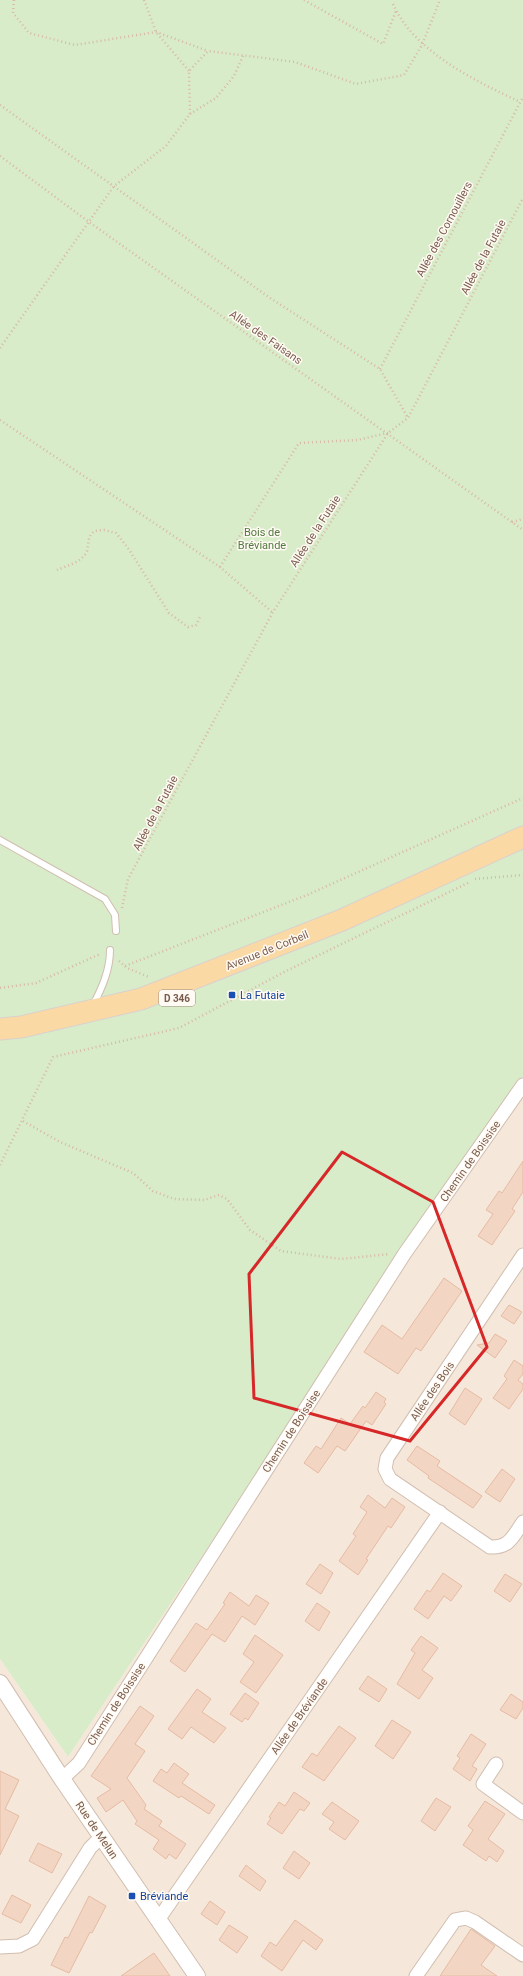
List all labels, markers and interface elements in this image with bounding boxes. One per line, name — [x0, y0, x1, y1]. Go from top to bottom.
street label: Allée des Cornouillers — [414, 179, 475, 279]
street label: Allée de la Futaie — [458, 217, 509, 297]
street label: Allée des Faisans — [227, 308, 305, 367]
street label: Allée de la Futaie — [287, 493, 344, 570]
park label: Bois de Bréviande — [238, 526, 286, 552]
street label: Allée de la Futaie — [130, 773, 181, 853]
street label: Avenue de Corbeil — [224, 928, 310, 973]
place label: La Futaie — [240, 989, 285, 1002]
road number: D 346 — [159, 990, 195, 1006]
marker: La Futaie — [227, 990, 237, 1000]
street label: Chemin de Boissise — [437, 1118, 503, 1204]
street label: Allée des Bois — [408, 1359, 457, 1423]
street label: Chemin de Boissise — [260, 1387, 323, 1475]
street label: Chemin de Boissise — [85, 1660, 148, 1748]
street label: Allée de Bréviande — [268, 1676, 331, 1757]
street label: Rue de Melun — [73, 1799, 121, 1861]
place label: Bréviande — [140, 1890, 189, 1903]
marker: Bréviande — [127, 1891, 137, 1901]

